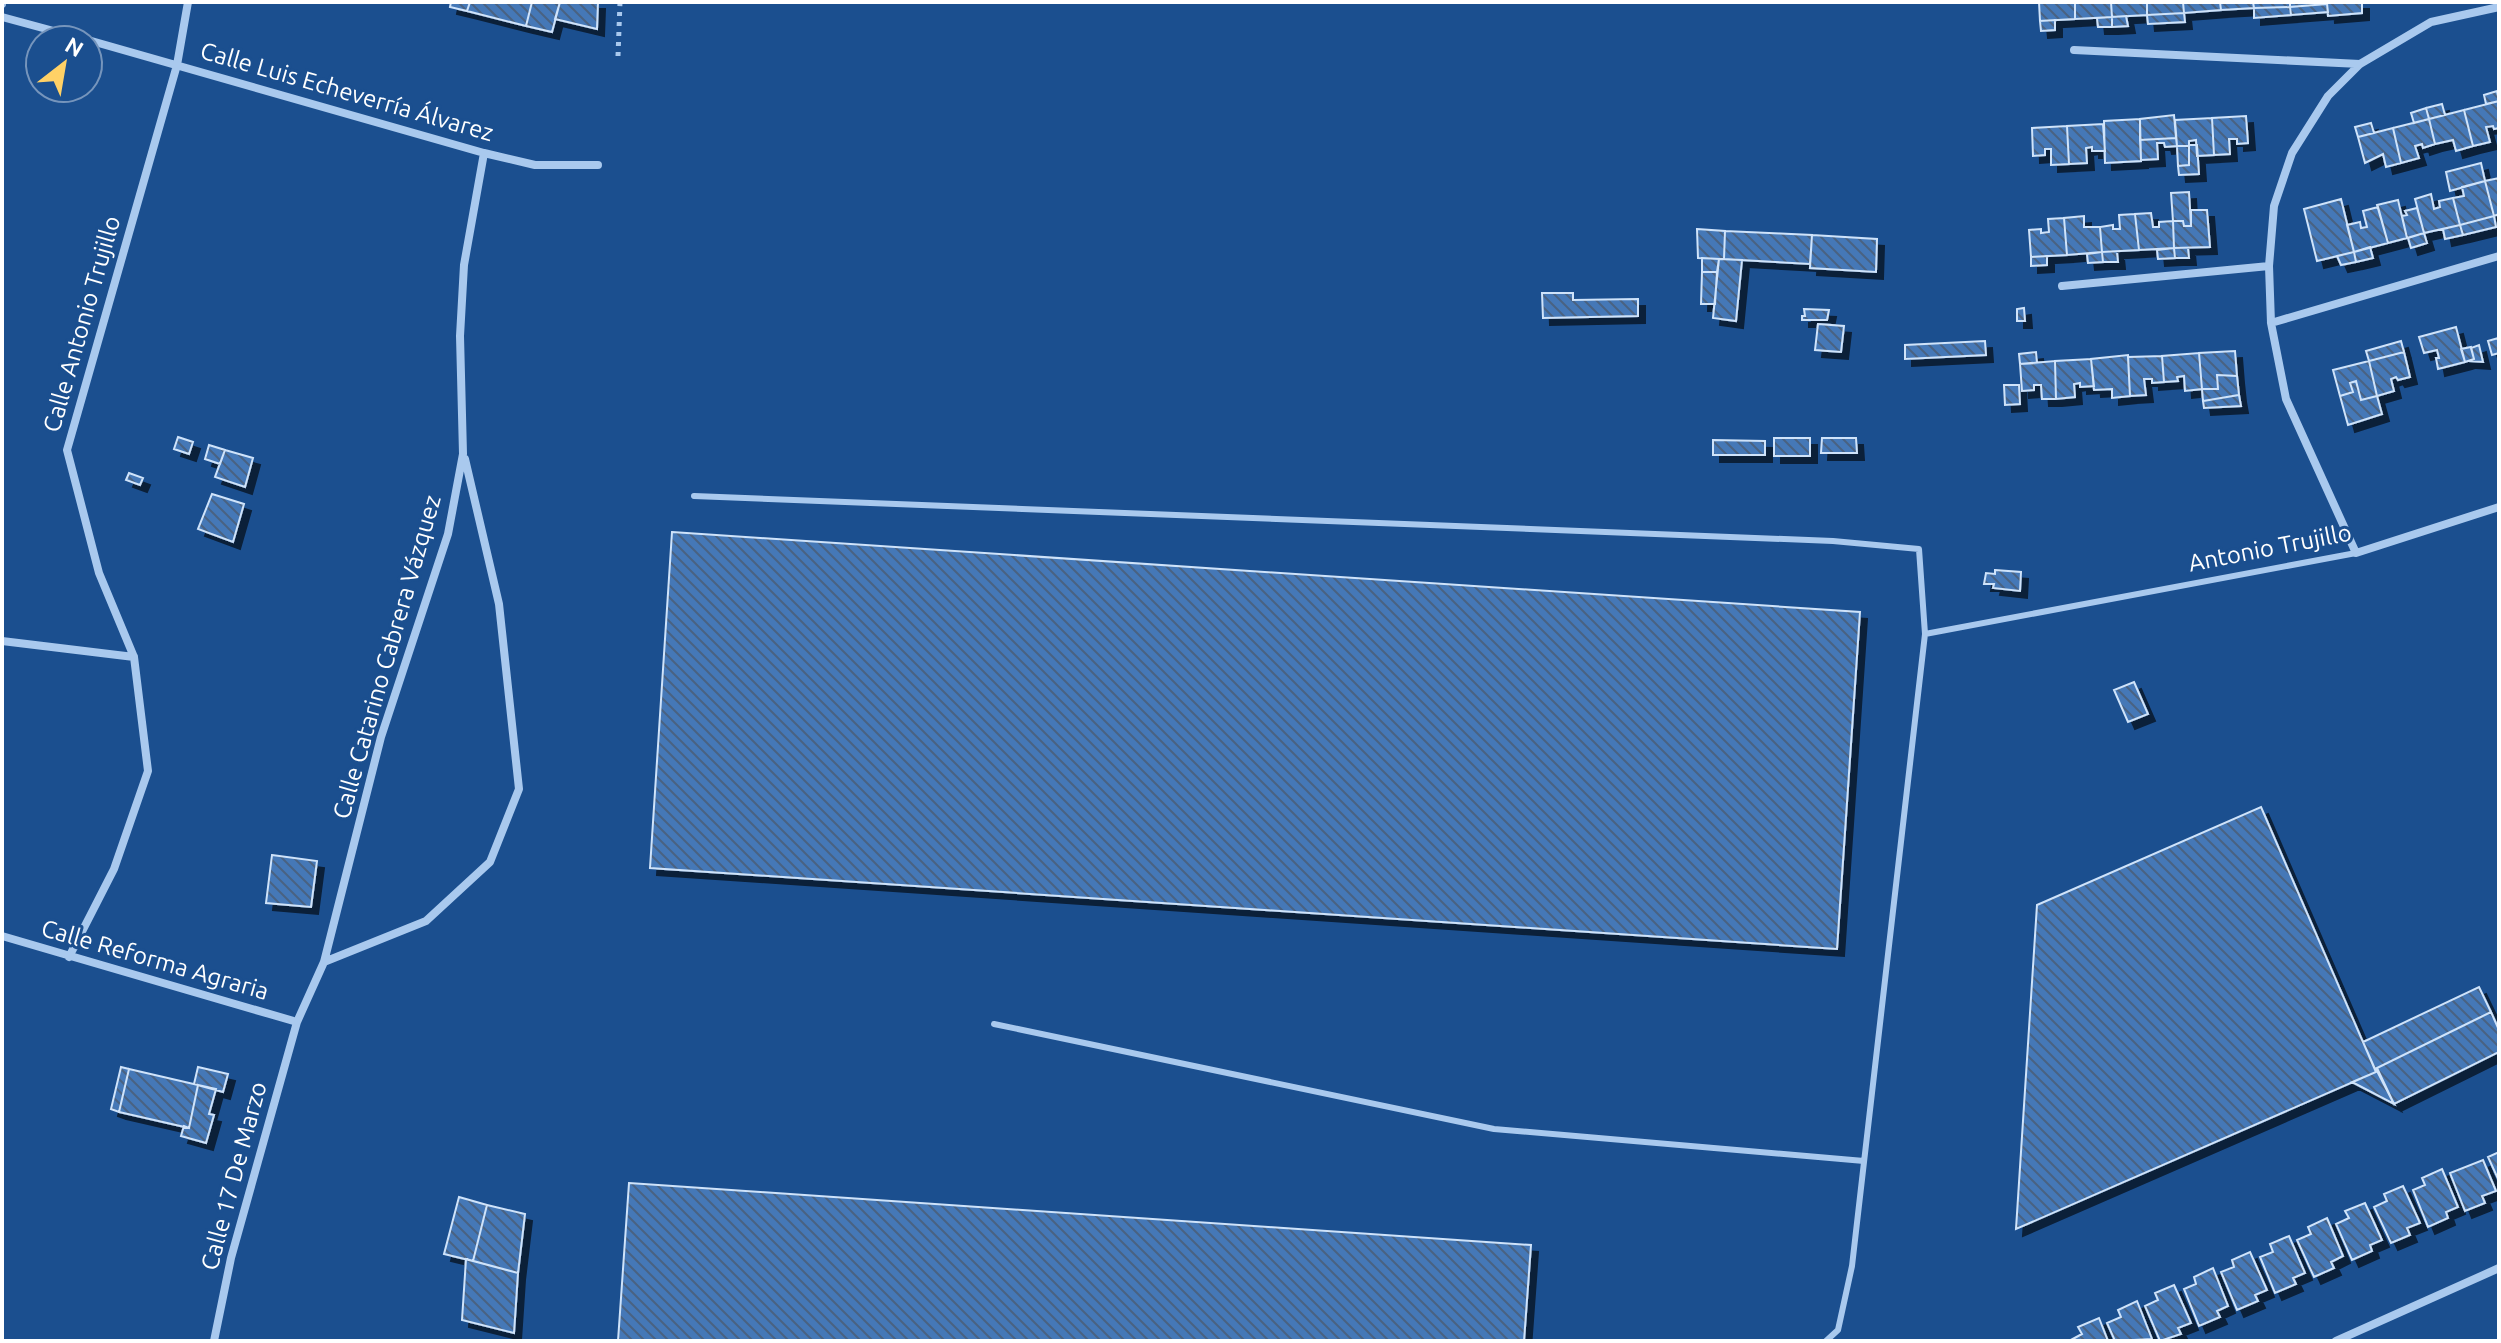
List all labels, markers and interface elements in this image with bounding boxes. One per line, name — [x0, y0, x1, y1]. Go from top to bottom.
north arrow — [24, 24, 104, 104]
text: N — [61, 31, 88, 61]
street label: Calle Luis Echeverría Álvarez — [197, 36, 497, 146]
street label: Calle Antonio Trujillo — [38, 213, 125, 435]
street label: Calle Catarino Cabrera Vázquez — [327, 492, 446, 822]
street label: Antonio Trujillo — [2186, 518, 2354, 577]
street label: Calle Reforma Agraria — [38, 914, 272, 1005]
street label: Calle 17 De Marzo — [195, 1079, 272, 1273]

